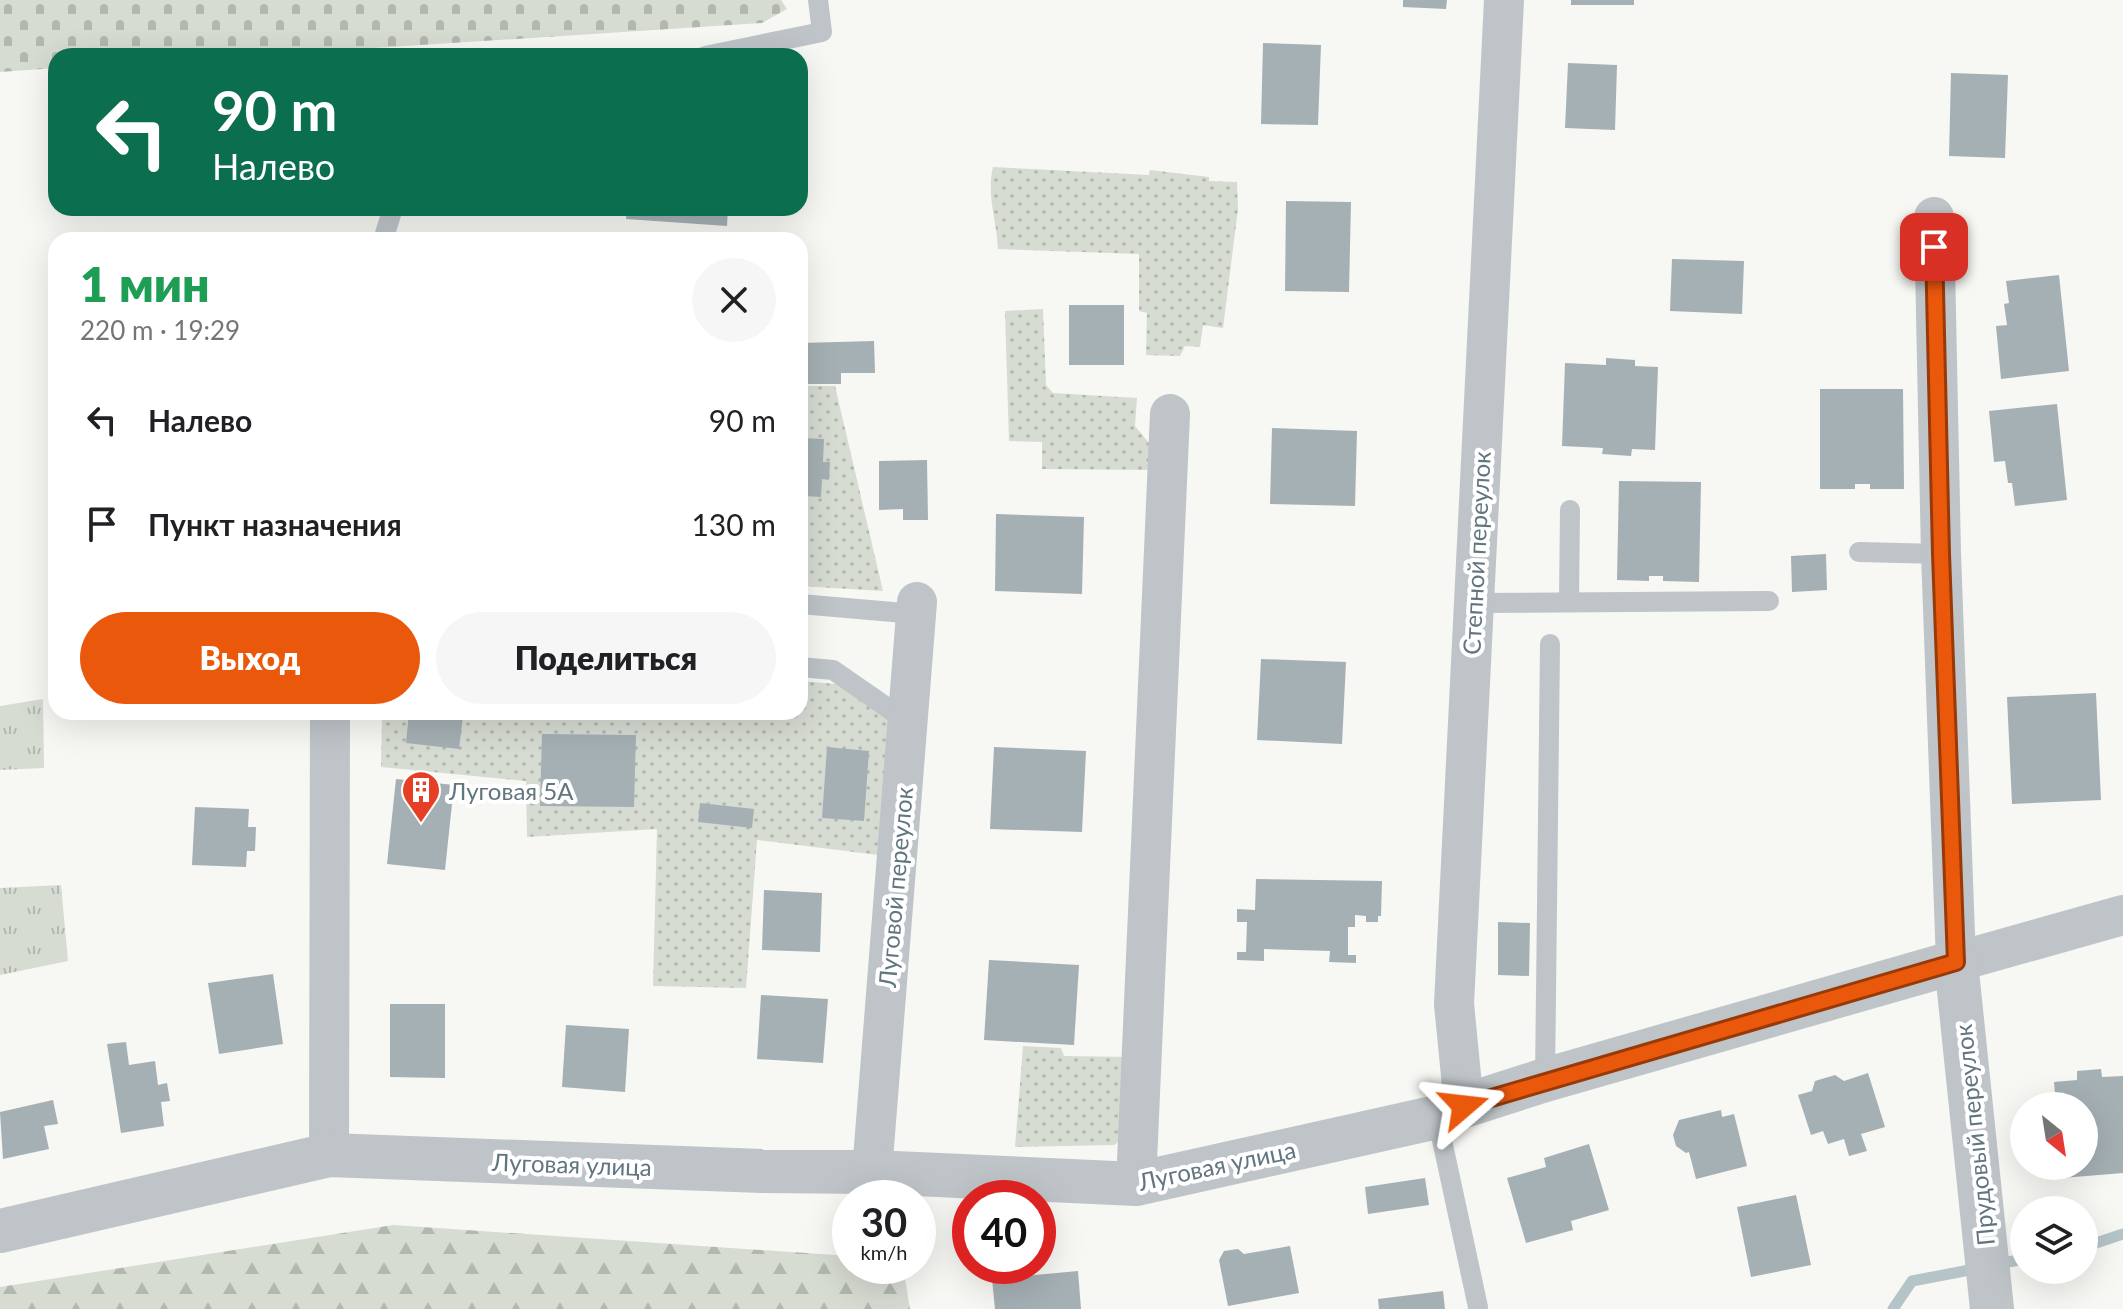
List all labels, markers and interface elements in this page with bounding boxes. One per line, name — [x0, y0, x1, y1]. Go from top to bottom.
text: 90 m — [212, 76, 337, 143]
icon: left — [80, 80, 184, 184]
text: Налево — [212, 144, 335, 188]
pin — [1900, 213, 1968, 281]
icon: arrive — [1912, 225, 1956, 269]
text: 1 мин — [80, 255, 210, 312]
button: close — [692, 258, 776, 342]
text: 220 m · 19:29 — [80, 314, 240, 346]
icon: left — [80, 398, 124, 442]
text: Налево — [148, 402, 252, 438]
text: 90 m — [709, 402, 776, 438]
street label: Степной переулок — [1456, 450, 1496, 655]
icon: arrive — [80, 502, 124, 546]
text: Пункт назначения — [148, 506, 402, 542]
text: 130 m — [691, 506, 776, 542]
button: Выход — [80, 612, 420, 704]
button: Поделиться — [436, 612, 776, 704]
building icon: Луговая 5А — [400, 769, 442, 824]
place label: Луговая 5А — [448, 776, 574, 805]
street label: Луговой переулок — [872, 785, 918, 990]
street label: Прудовый переулок — [1948, 1022, 2000, 1247]
position arrow — [1422, 1064, 1506, 1148]
north arrow — [2010, 1092, 2098, 1180]
map controls — [2010, 1092, 2098, 1284]
street label: Луговая улица — [1135, 1134, 1298, 1196]
street label: Луговая улица — [491, 1147, 652, 1181]
speed limit sign: 40 — [952, 1180, 1056, 1284]
button: layers — [2010, 1196, 2098, 1284]
text: 30 — [861, 1198, 907, 1246]
text: km/h — [861, 1240, 907, 1264]

